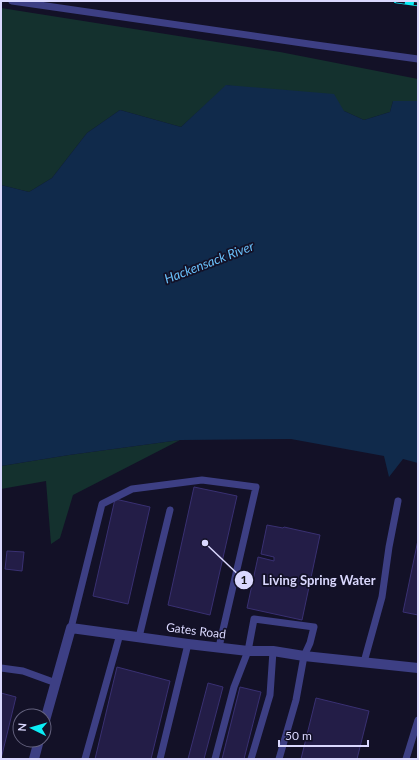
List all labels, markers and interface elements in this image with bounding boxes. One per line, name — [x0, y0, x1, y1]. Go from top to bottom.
water label: Hackensack River — [162, 237, 257, 286]
callout: Living Spring Water — [234, 568, 384, 593]
text: 1 — [241, 572, 248, 587]
text: Living Spring Water — [262, 572, 376, 588]
street label: Gates Road — [165, 619, 227, 642]
north arrow — [12, 708, 52, 748]
text: N — [15, 722, 28, 732]
scale bar — [279, 722, 368, 748]
text: 50 m — [285, 728, 312, 743]

